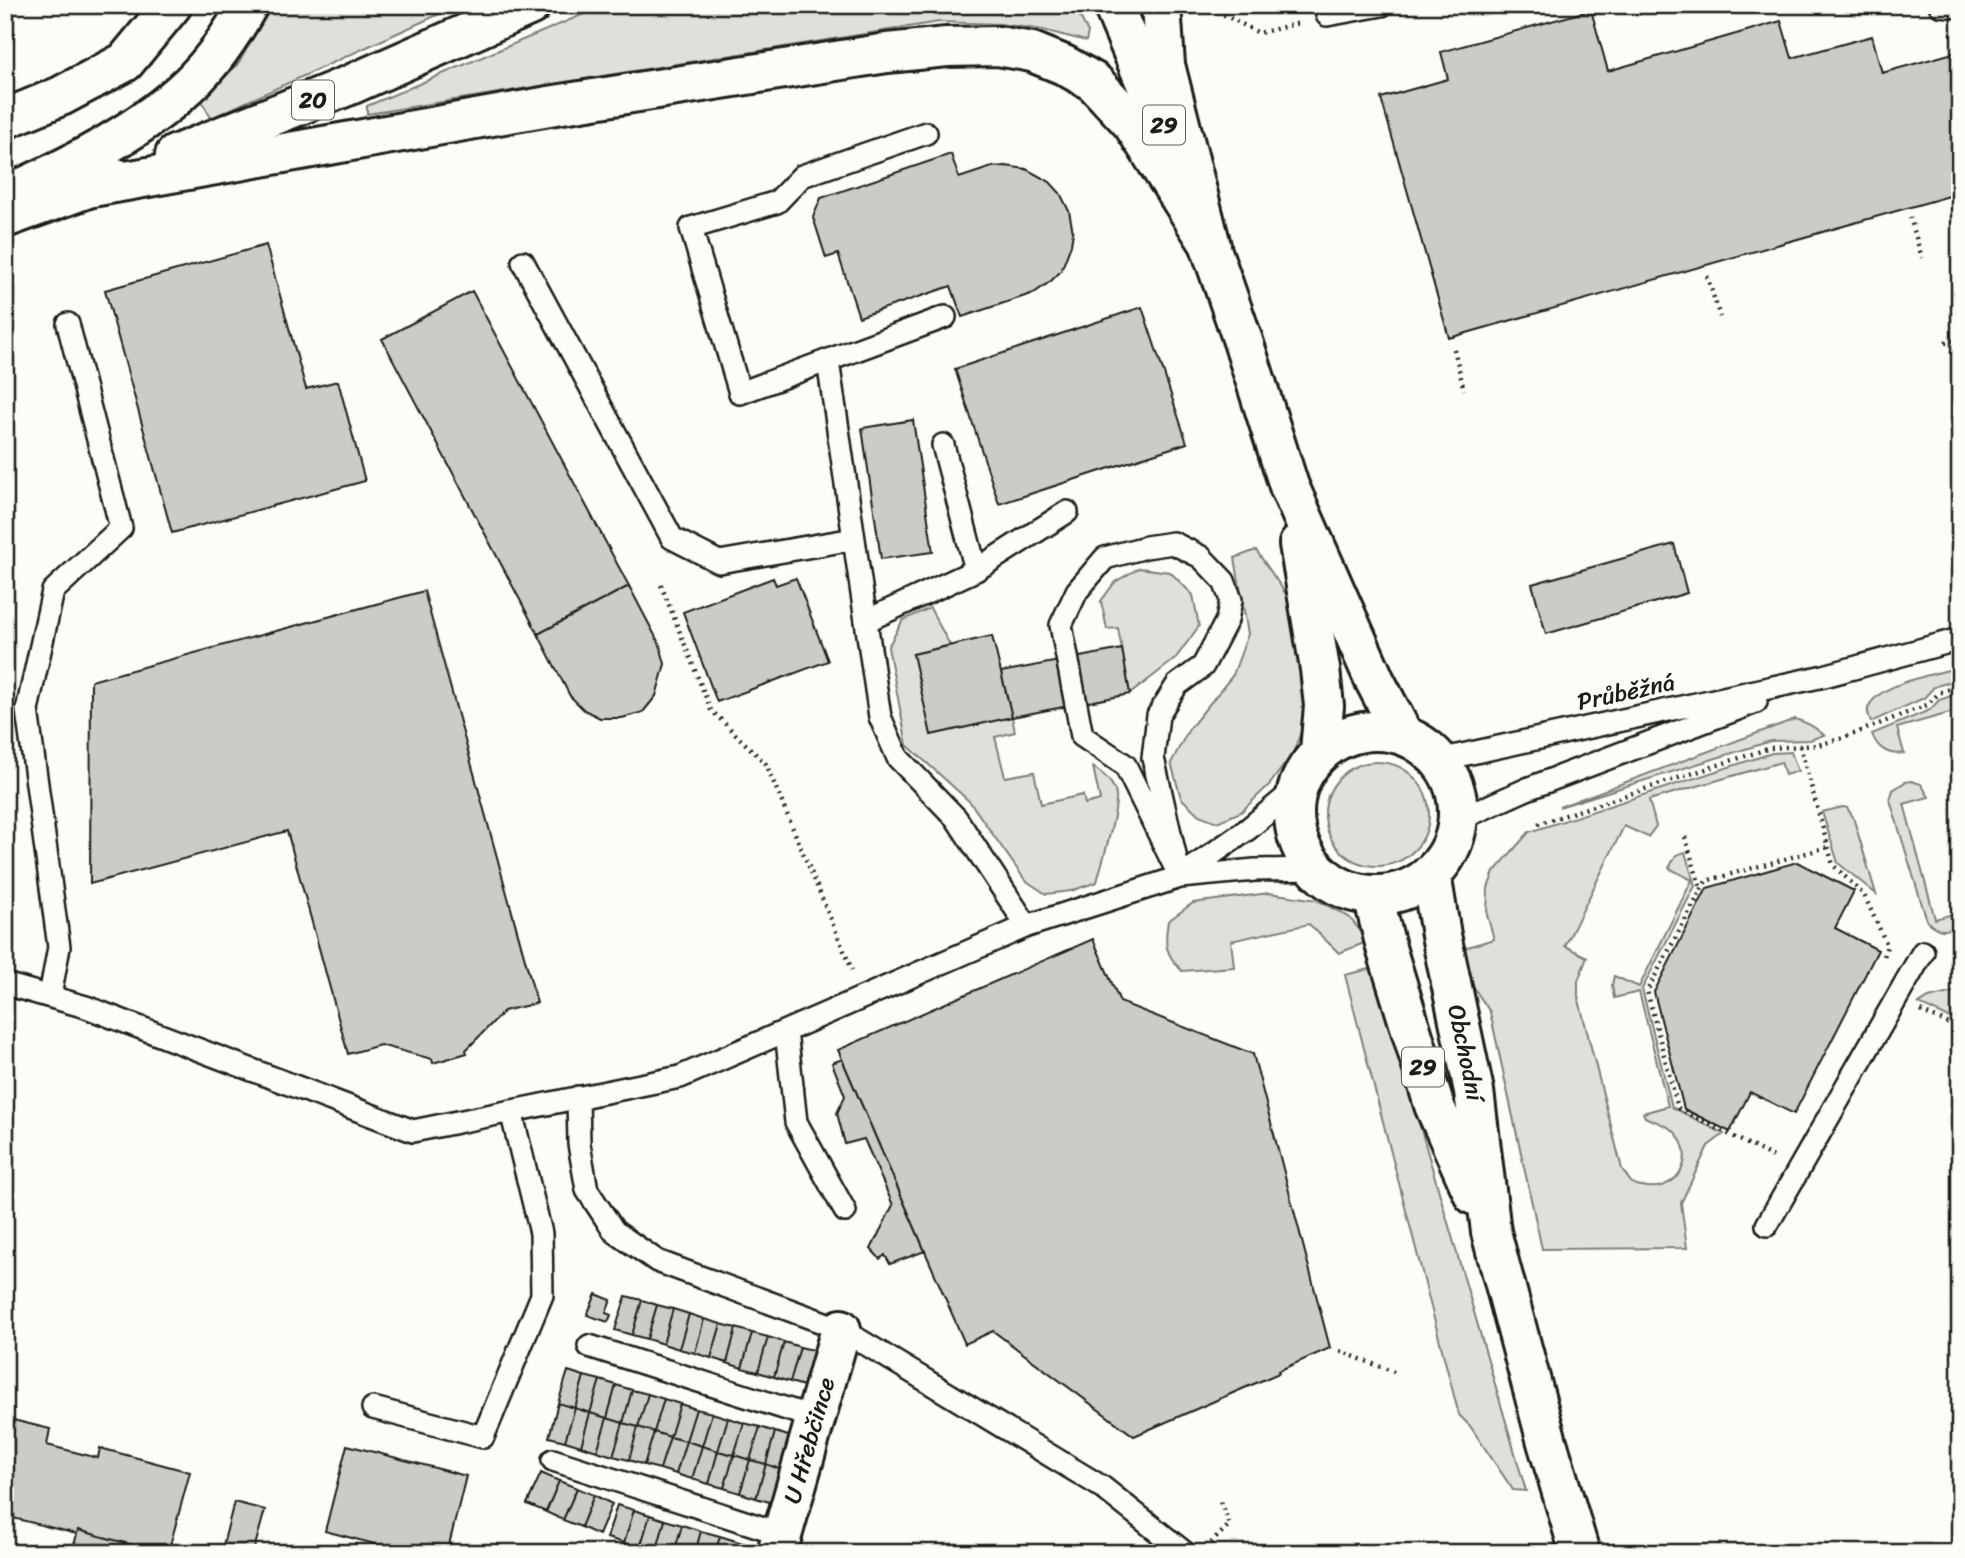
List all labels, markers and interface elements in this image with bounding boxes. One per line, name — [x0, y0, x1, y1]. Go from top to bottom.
road number: 20 — [292, 80, 334, 120]
road number: 29 — [1143, 106, 1185, 144]
street label: Průběžná — [1573, 661, 1679, 723]
street label: Obchodní — [1435, 1000, 1496, 1106]
road number: 29 — [1402, 1048, 1444, 1086]
street label: U Hřebčince — [771, 1372, 847, 1509]

